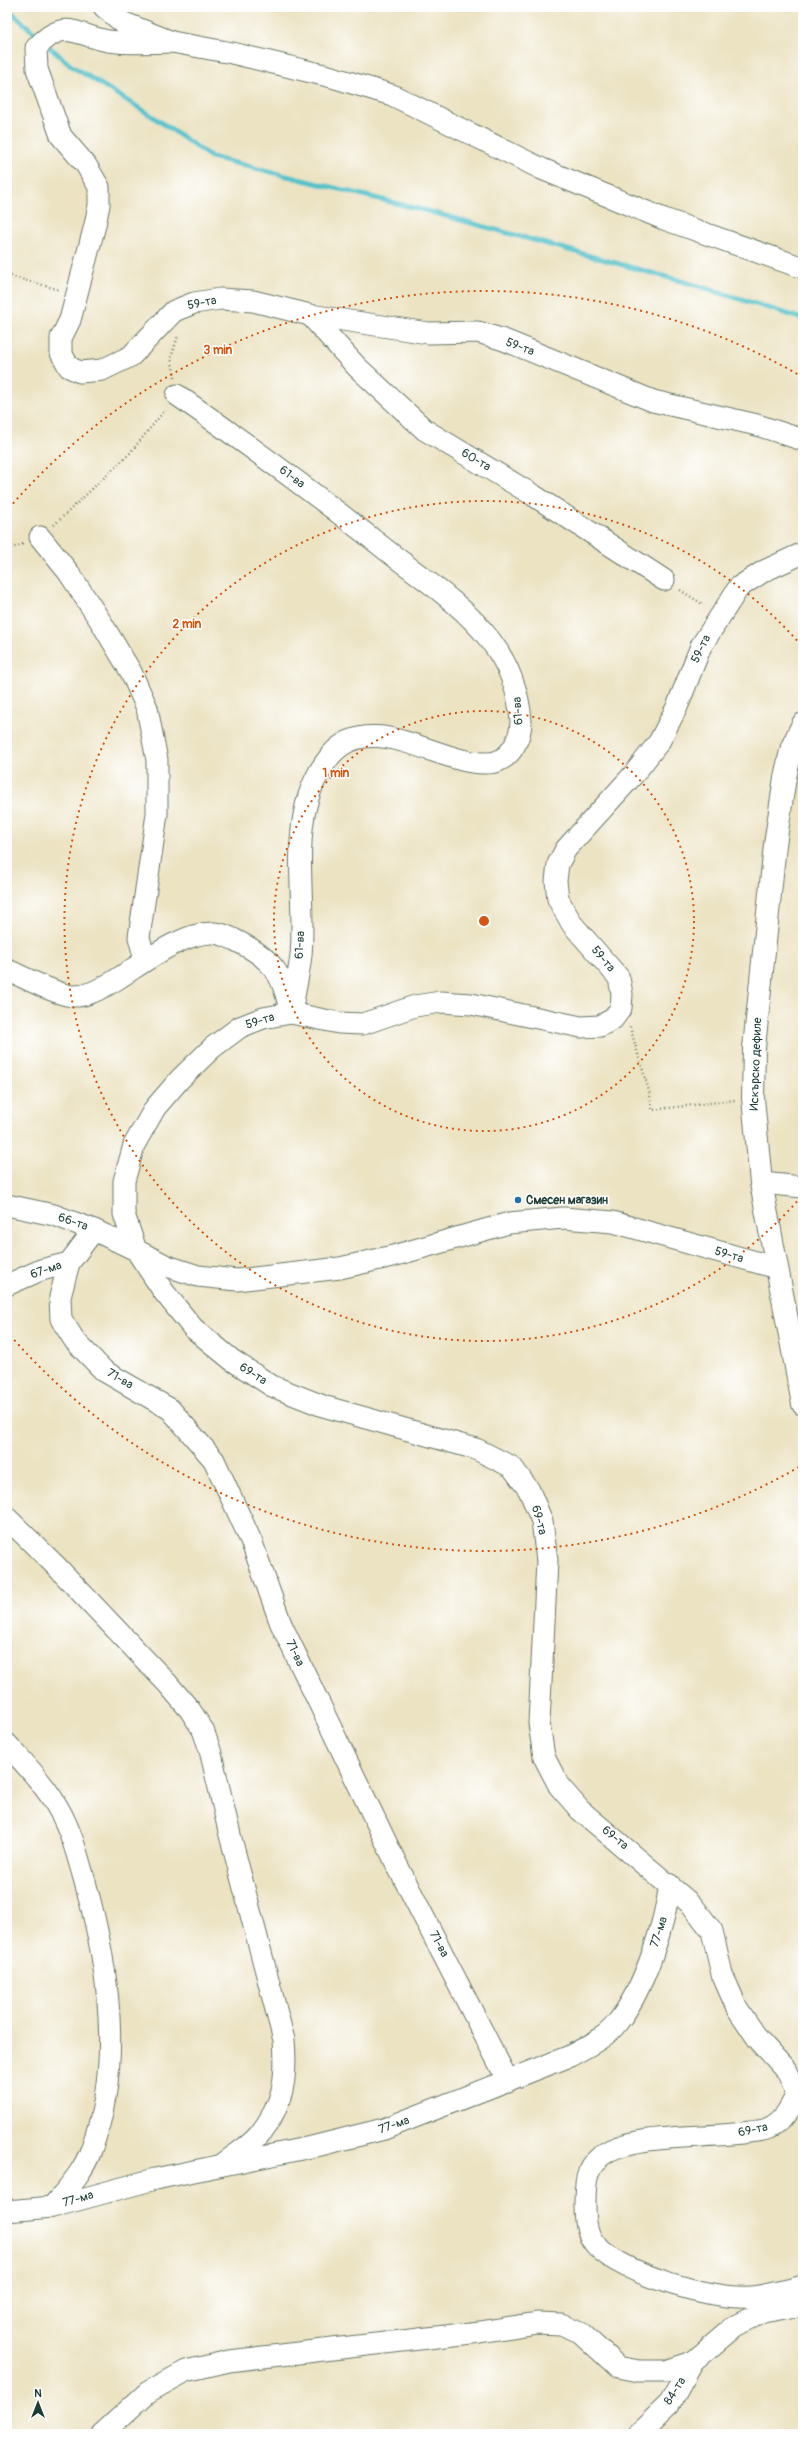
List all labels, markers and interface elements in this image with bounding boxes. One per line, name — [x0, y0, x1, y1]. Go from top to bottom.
street label: 59-та — [186, 293, 218, 313]
street label: 59-та — [504, 335, 537, 359]
text: 3 min — [204, 343, 233, 358]
street label: 60-та — [458, 445, 494, 475]
street label: 61-ва — [276, 463, 308, 492]
text: 2 min — [173, 617, 202, 632]
street label: 59-та — [688, 632, 714, 665]
street label: 61-ва — [510, 696, 526, 726]
text: 1 min — [323, 766, 350, 781]
centre of rings — [477, 914, 491, 928]
street label: 61-ва — [292, 930, 308, 960]
street label: 59-та — [588, 943, 618, 975]
street label: 59-та — [244, 1009, 277, 1032]
street label: Искърско дефиле — [747, 1017, 765, 1111]
place label: Смесен магазин — [526, 1193, 608, 1208]
marker: Смесен магазин — [513, 1195, 523, 1205]
street label: 66-та — [56, 1210, 90, 1234]
street label: 59-та — [713, 1244, 746, 1266]
street label: 67-ма — [29, 1258, 64, 1282]
street label: 69-та — [236, 1360, 270, 1388]
street label: 71-ва — [104, 1366, 136, 1393]
street label: 69-та — [528, 1504, 550, 1537]
street label: 71-ва — [282, 1637, 308, 1669]
street label: 69-та — [599, 1823, 632, 1853]
street label: 77-ма — [647, 1914, 671, 1949]
street label: 71-ва — [426, 1928, 452, 1960]
street label: 77-ма — [377, 2113, 412, 2137]
street label: 69-та — [737, 2119, 770, 2140]
street label: 77-ма — [61, 2187, 96, 2211]
street label: 84-та — [661, 2374, 689, 2408]
north arrow — [18, 2383, 58, 2423]
text: N — [34, 2387, 42, 2400]

